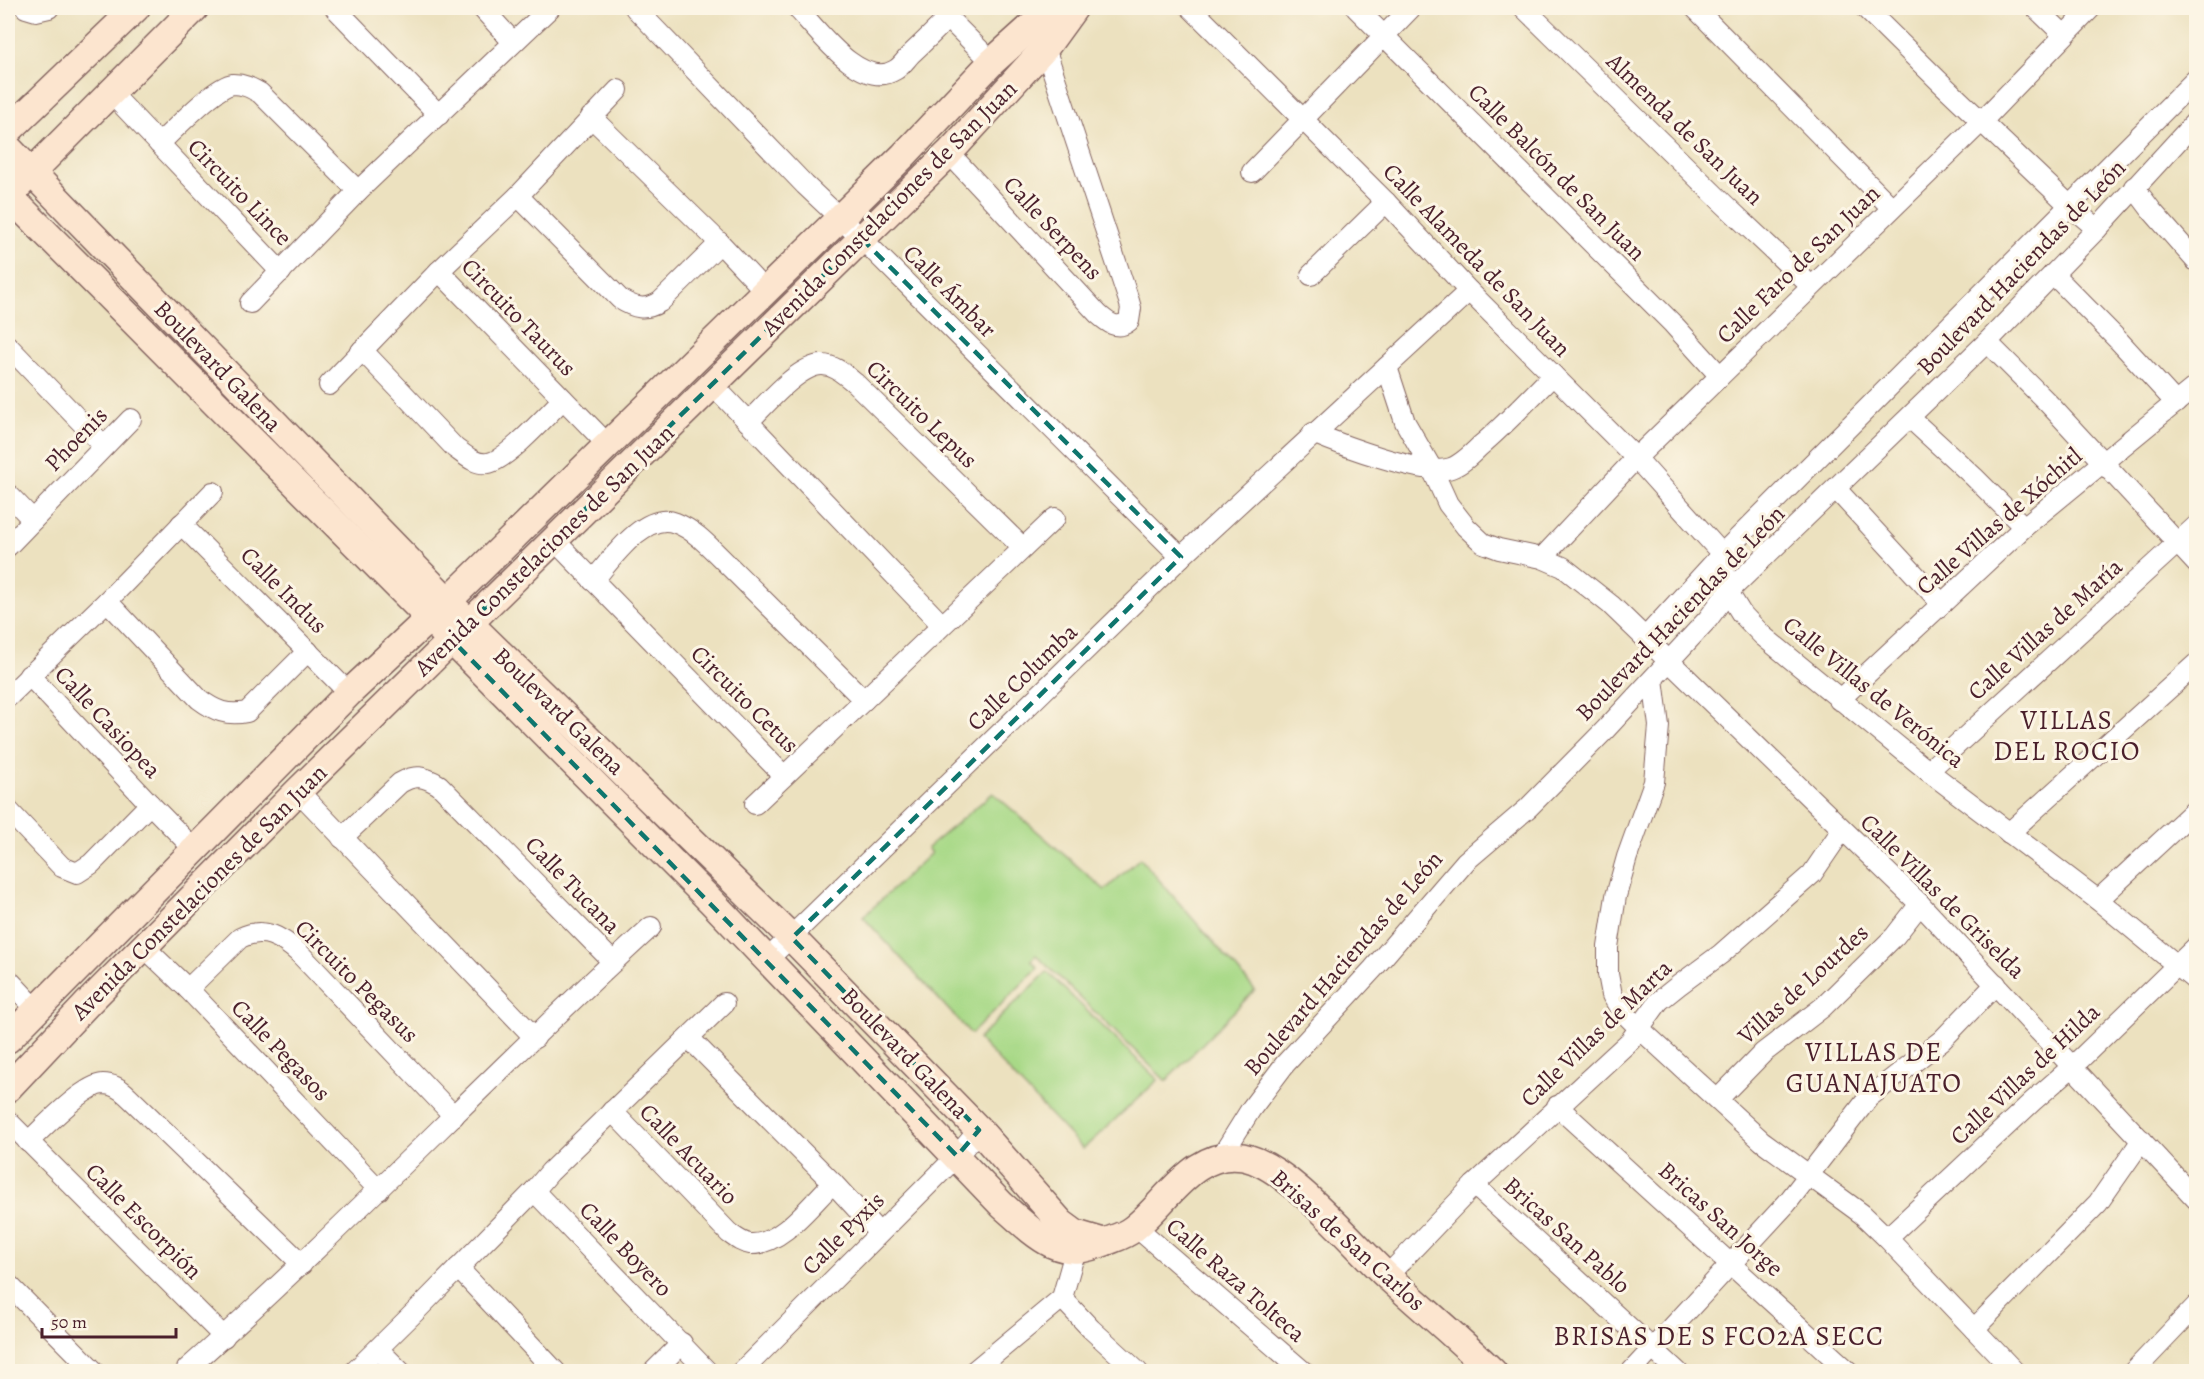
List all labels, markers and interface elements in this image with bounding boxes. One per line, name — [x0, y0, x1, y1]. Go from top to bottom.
street label: Almenda de San Juan — [1599, 45, 1770, 212]
street label: Avenida Constelaciones de San Juan — [753, 73, 1024, 344]
street label: Calle Balcón de San Juan — [1461, 76, 1653, 268]
street label: Circuito Lince — [181, 131, 299, 253]
street label: Boulevard Haciendas de León — [1909, 152, 2133, 382]
street label: Calle Alameda de San Juan — [1376, 156, 1578, 364]
street label: Calle Serpens — [996, 169, 1110, 287]
street label: Calle Faro de San Juan — [1709, 178, 1887, 350]
street label: Calle Ámbar — [896, 237, 1004, 345]
street label: Circuito Taurus — [454, 251, 584, 383]
street label: Boulevard Galena — [147, 293, 290, 439]
street label: Circuito Lepus — [859, 353, 985, 475]
street label: Phoenis — [37, 400, 115, 478]
street label: Avenida Constelaciones de San Juan — [406, 417, 681, 684]
street label: Calle Villas de Xóchitl — [1909, 440, 2089, 602]
street label: Boulevard Haciendas de León — [1568, 498, 1792, 728]
street label: Calle Indus — [234, 540, 334, 640]
street label: Calle Villas de María — [1961, 550, 2130, 707]
street label: Calle Villas de Verónica — [1776, 609, 1972, 776]
street label: Calle Columba — [960, 616, 1085, 738]
street label: Circuito Cetus — [684, 638, 806, 760]
street label: Boulevard Galena — [486, 640, 632, 783]
street label: Calle Casiopea — [48, 659, 169, 786]
district label: VILLAS DEL ROCIO — [1993, 702, 2141, 769]
street label: Avenida Constelaciones de San Juan — [63, 757, 334, 1028]
street label: Calle Villas de Griselda — [1853, 806, 2033, 986]
street label: Calle Tucana — [518, 829, 628, 941]
street label: Boulevard Haciendas de León — [1236, 844, 1450, 1082]
street label: Circuito Pegasus — [288, 912, 426, 1050]
street label: Villas de Lourdes — [1730, 917, 1875, 1052]
street label: Calle Villas de Marta — [1513, 952, 1679, 1114]
street label: Boulevard Galena — [834, 980, 977, 1126]
street label: Calle Pegasos — [224, 992, 338, 1108]
street label: Calle Villas de Hilda — [1943, 996, 2107, 1152]
district label: VILLAS DE GUANAJUATO — [1786, 1034, 1962, 1101]
street label: Calle Acuario — [633, 1096, 745, 1212]
street label: Bricas San Jorge — [1652, 1154, 1790, 1284]
street label: Calle Escorpión — [79, 1156, 209, 1286]
street label: Brisas de San Carlos — [1264, 1162, 1432, 1318]
street label: Bricas San Pablo — [1497, 1169, 1637, 1301]
street label: Calle Pyxis — [794, 1184, 892, 1282]
street label: Calle Boyero — [572, 1194, 680, 1304]
street label: Calle Raza Tolteca — [1159, 1211, 1313, 1350]
scale bar — [42, 1301, 176, 1339]
text: 50 m — [51, 1310, 87, 1334]
district label: BRISAS DE S FCO2A SECC — [1554, 1318, 1885, 1354]

